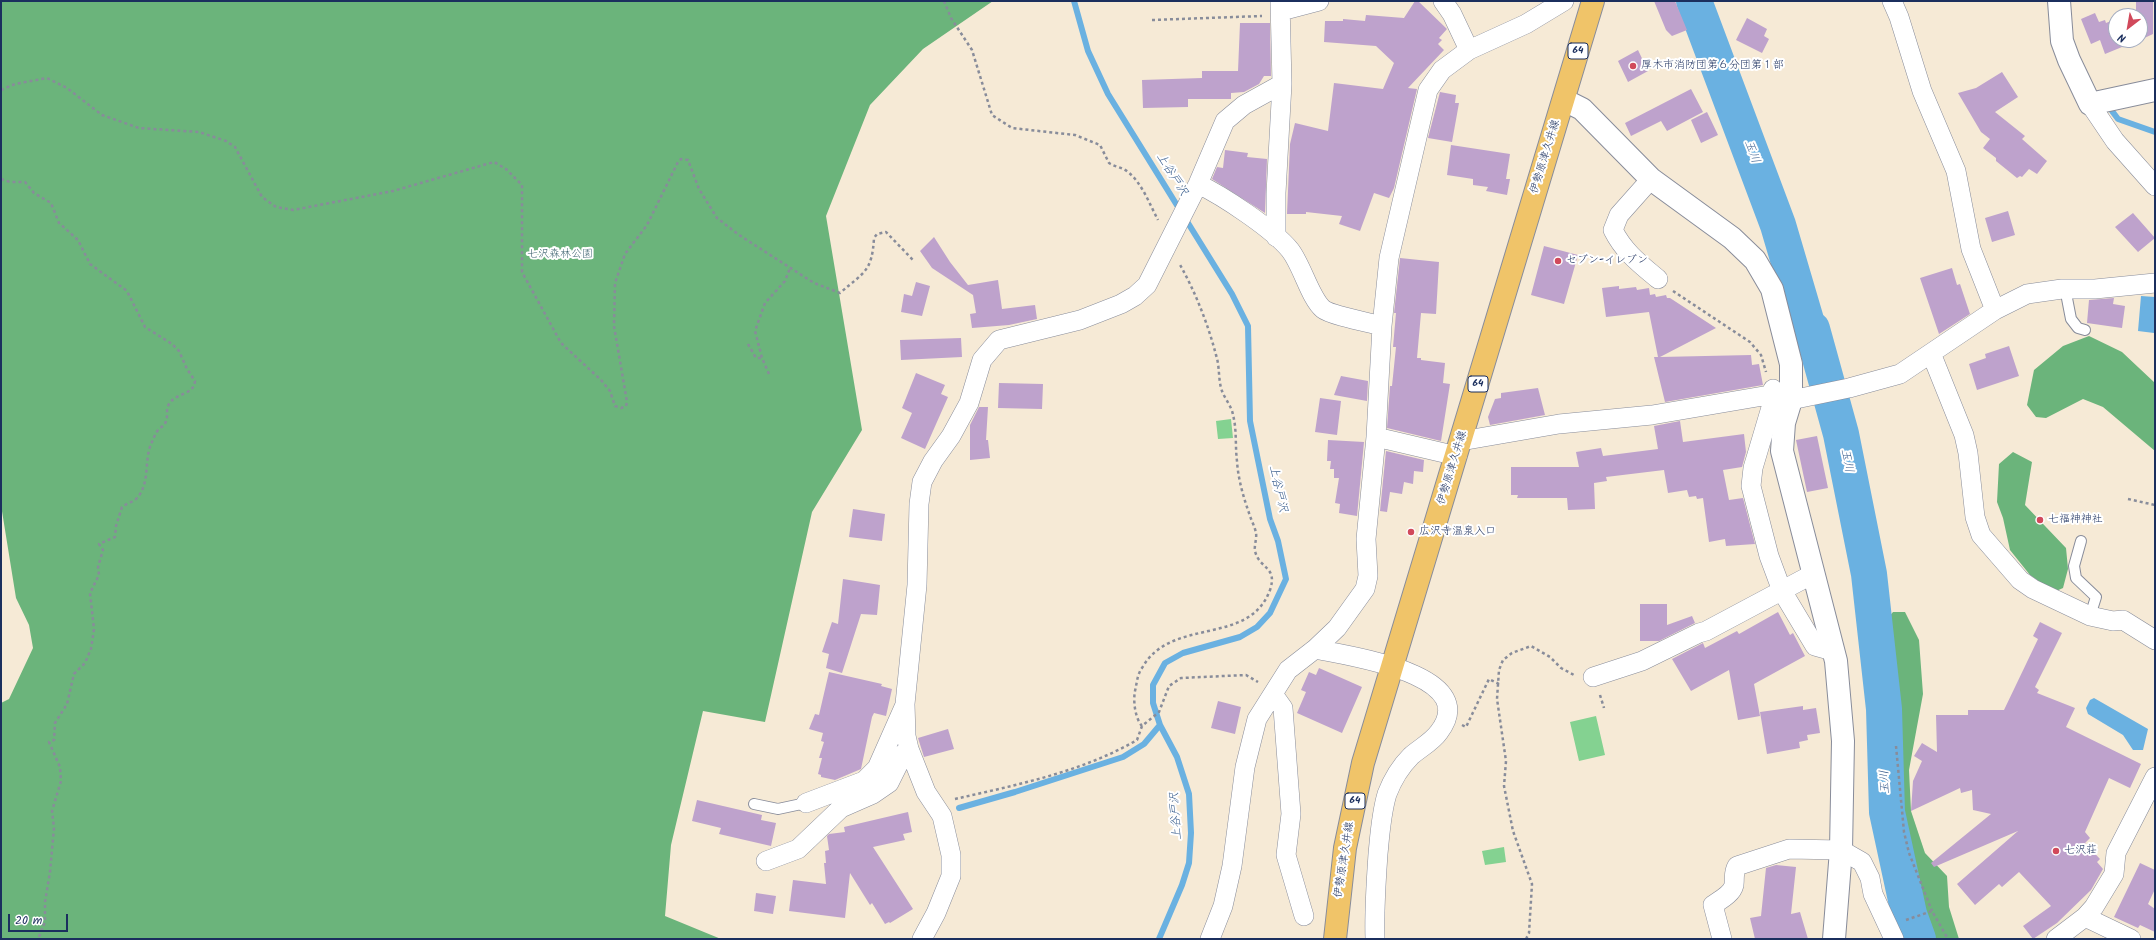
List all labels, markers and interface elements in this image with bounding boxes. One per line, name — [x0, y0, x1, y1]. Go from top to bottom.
north arrow — [2108, 8, 2148, 48]
text: N — [2115, 28, 2130, 47]
road number: 64 — [1568, 43, 1588, 59]
place label: 厚木市消防団第６分団第１部 — [1641, 59, 1784, 73]
marker: 厚木市消防団第６分団第１部 — [1628, 61, 1638, 71]
street label: 伊勢原津久井線 — [1528, 118, 1564, 196]
water label: 玉川 — [1740, 138, 1762, 166]
water label: 上谷戸沢 — [1152, 151, 1190, 199]
park label: 七沢森林公園 — [527, 248, 593, 262]
place label: セブン-イレブン — [1566, 254, 1648, 268]
marker: セブン-イレブン — [1553, 256, 1563, 266]
road number: 64 — [1468, 376, 1488, 392]
street label: 伊勢原津久井線 — [1435, 429, 1471, 507]
water label: 玉川 — [1837, 448, 1855, 474]
water label: 上谷戸沢 — [1265, 464, 1289, 514]
place label: 七福神神社 — [2048, 513, 2103, 527]
marker: 七福神神社 — [2035, 515, 2045, 525]
place label: 広沢寺温泉入口 — [1419, 525, 1496, 539]
marker: 広沢寺温泉入口 — [1406, 527, 1416, 537]
water label: 玉川 — [1878, 770, 1894, 794]
water label: 上谷戸沢 — [1168, 792, 1186, 840]
road number: 64 — [1345, 793, 1365, 809]
street label: 伊勢原津久井線 — [1332, 821, 1358, 899]
place label: 七沢荘 — [2064, 844, 2097, 858]
marker: 七沢荘 — [2051, 846, 2061, 856]
scale bar — [10, 906, 70, 932]
text: 20 m — [15, 911, 42, 930]

